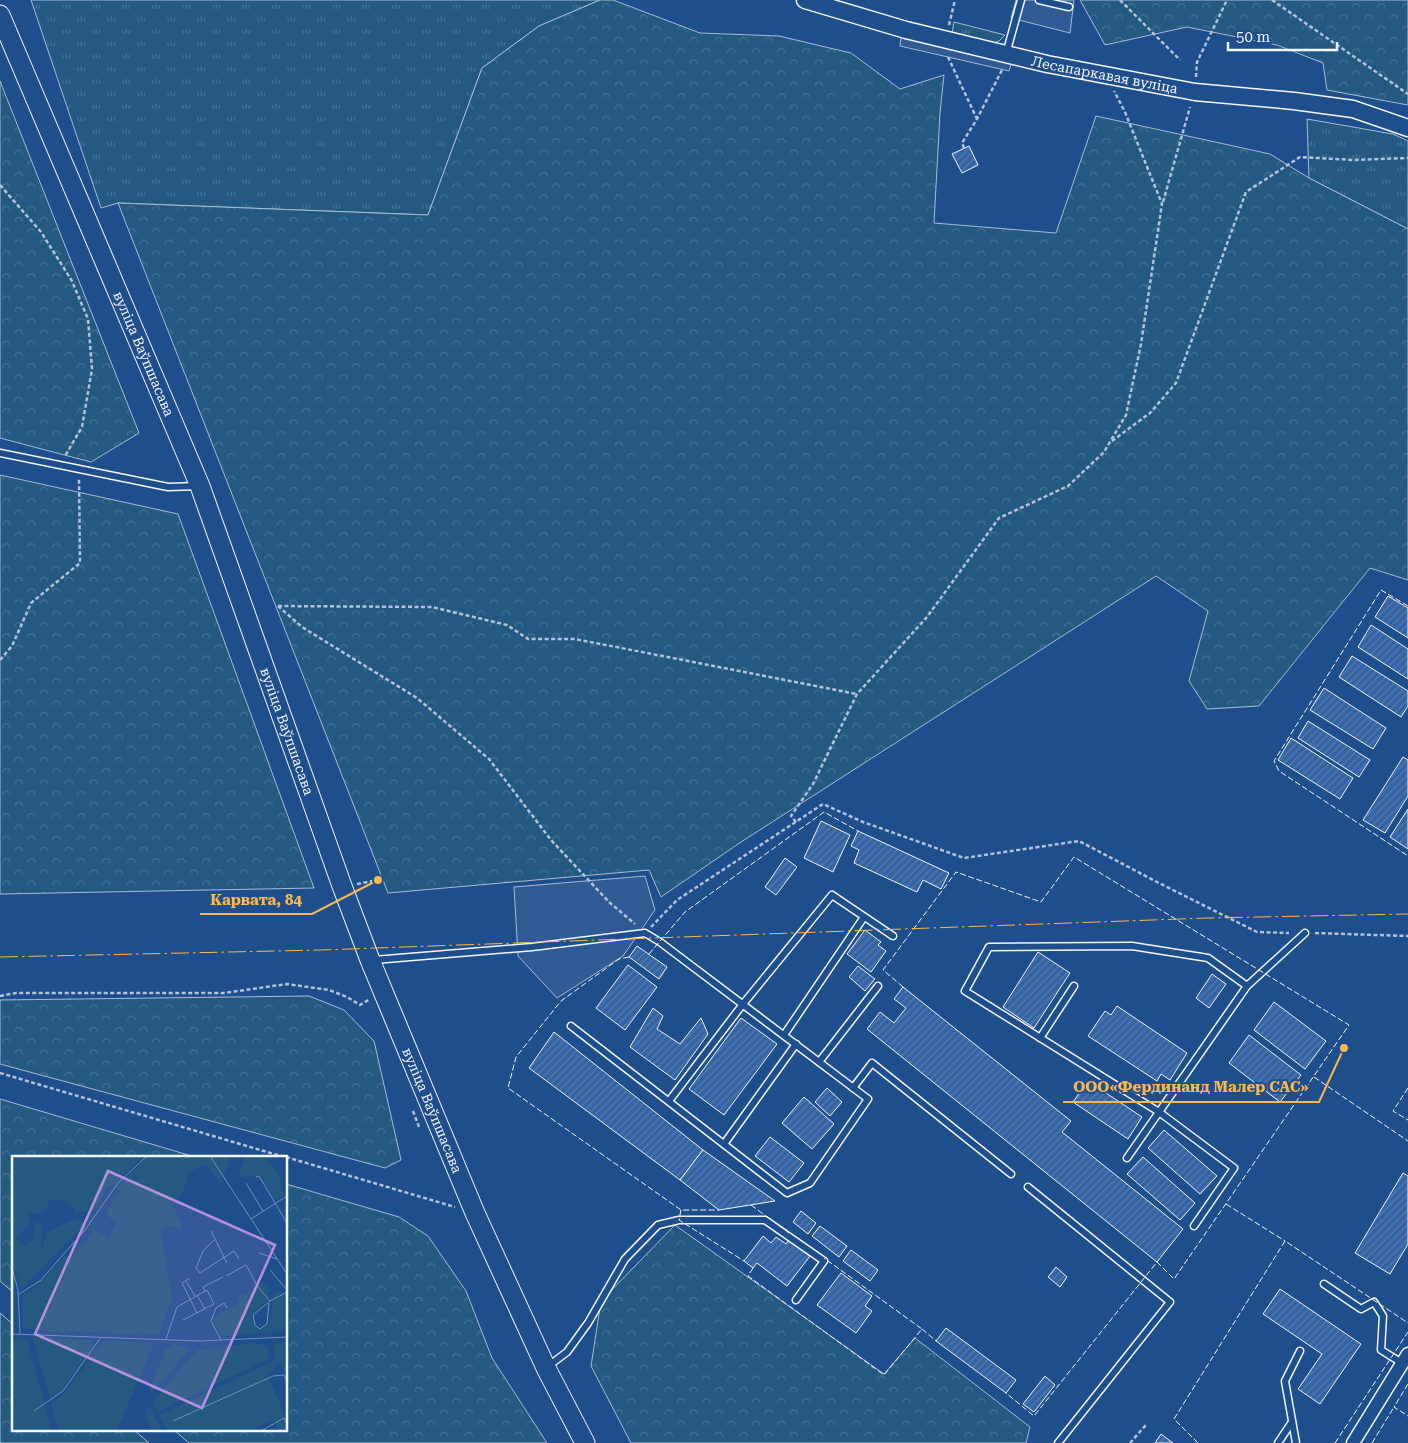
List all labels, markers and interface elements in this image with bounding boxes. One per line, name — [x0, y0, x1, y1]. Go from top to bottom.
scale bar — [1228, 20, 1337, 52]
text: 50 m — [1236, 28, 1271, 46]
street label: Лесапаркавая вуліца — [1030, 53, 1180, 97]
street label: вуліца Ваўпшасава — [110, 289, 178, 419]
street label: вуліца Ваўпшасава — [257, 665, 317, 798]
callout: Карвата, 84 — [200, 884, 312, 914]
text: Карвата, 84 — [210, 891, 302, 909]
street label: вуліца Ваўпшасава — [399, 1045, 466, 1176]
callout: ООО«Фердинанд Малер САС» — [1063, 1072, 1319, 1102]
text: ООО«Фердинанд Малер САС» — [1073, 1078, 1309, 1096]
inset map — [12, 1156, 288, 1430]

